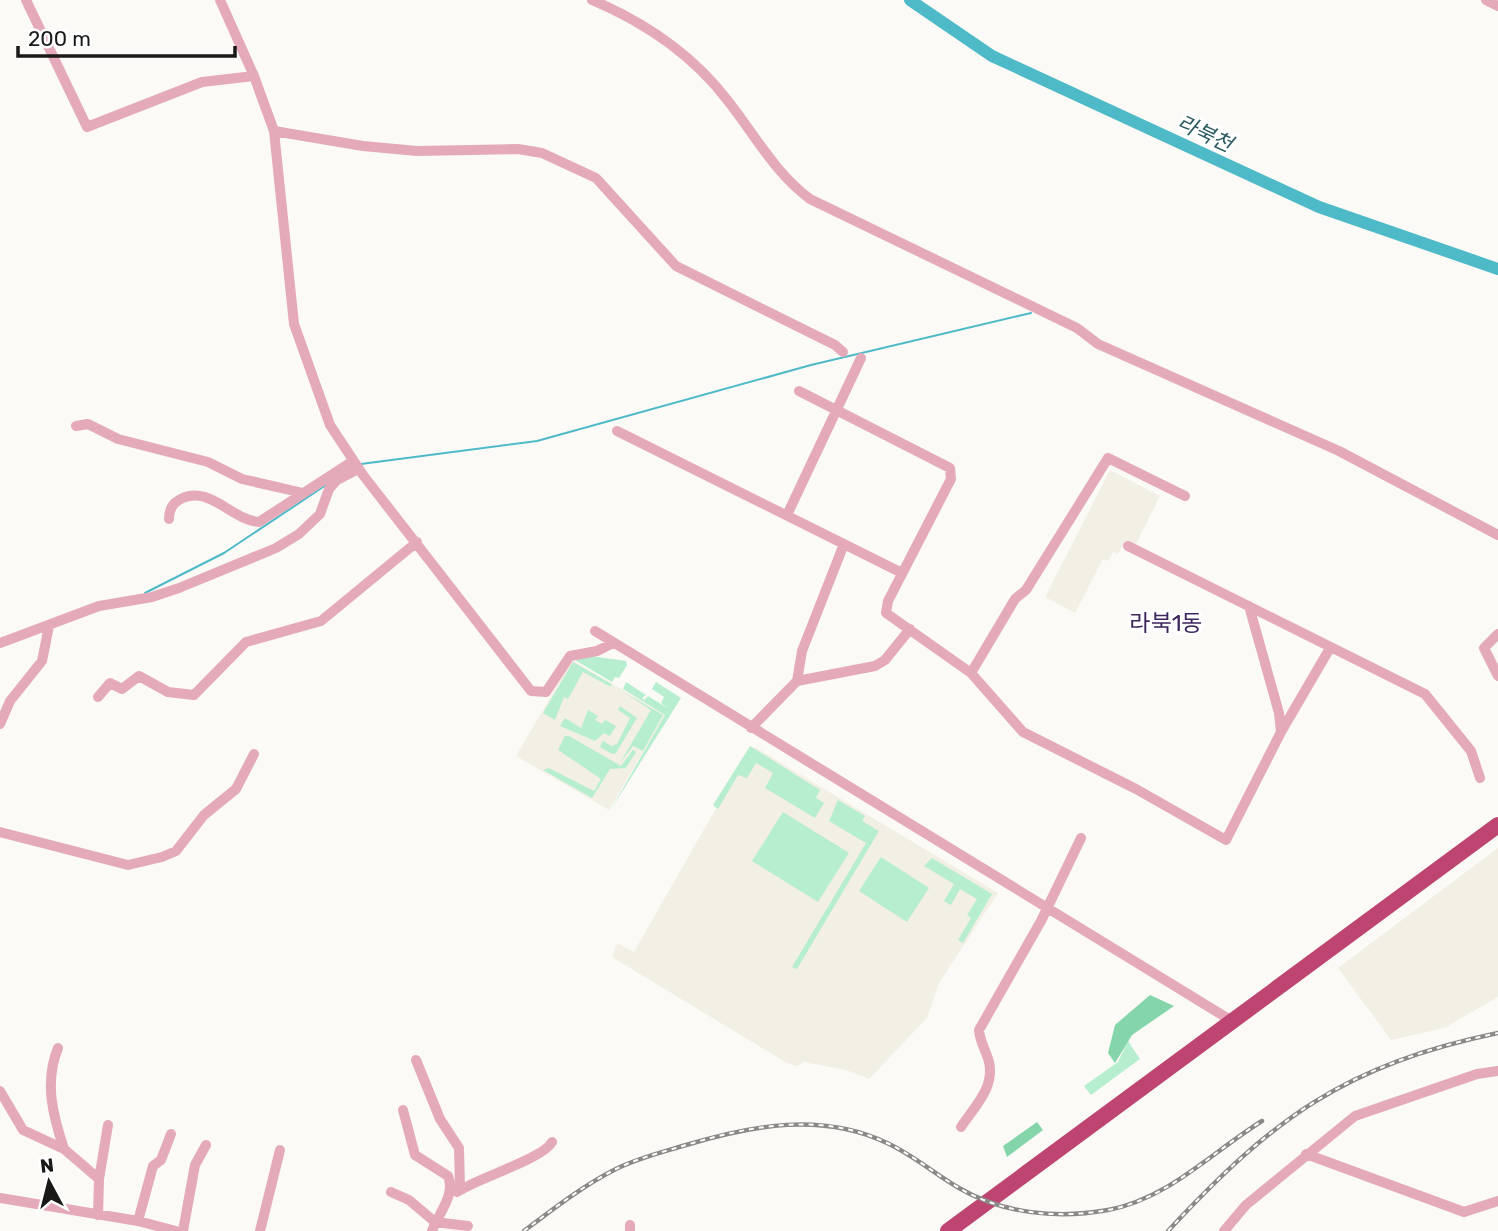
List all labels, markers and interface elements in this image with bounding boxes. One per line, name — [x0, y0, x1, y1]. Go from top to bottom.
scale bar — [18, 14, 234, 58]
text: 200 m — [28, 26, 91, 51]
water label: 라북천 — [1173, 109, 1239, 158]
district label: 라북1동 — [1129, 609, 1203, 637]
north arrow — [14, 1147, 84, 1217]
text: N — [39, 1153, 55, 1178]

